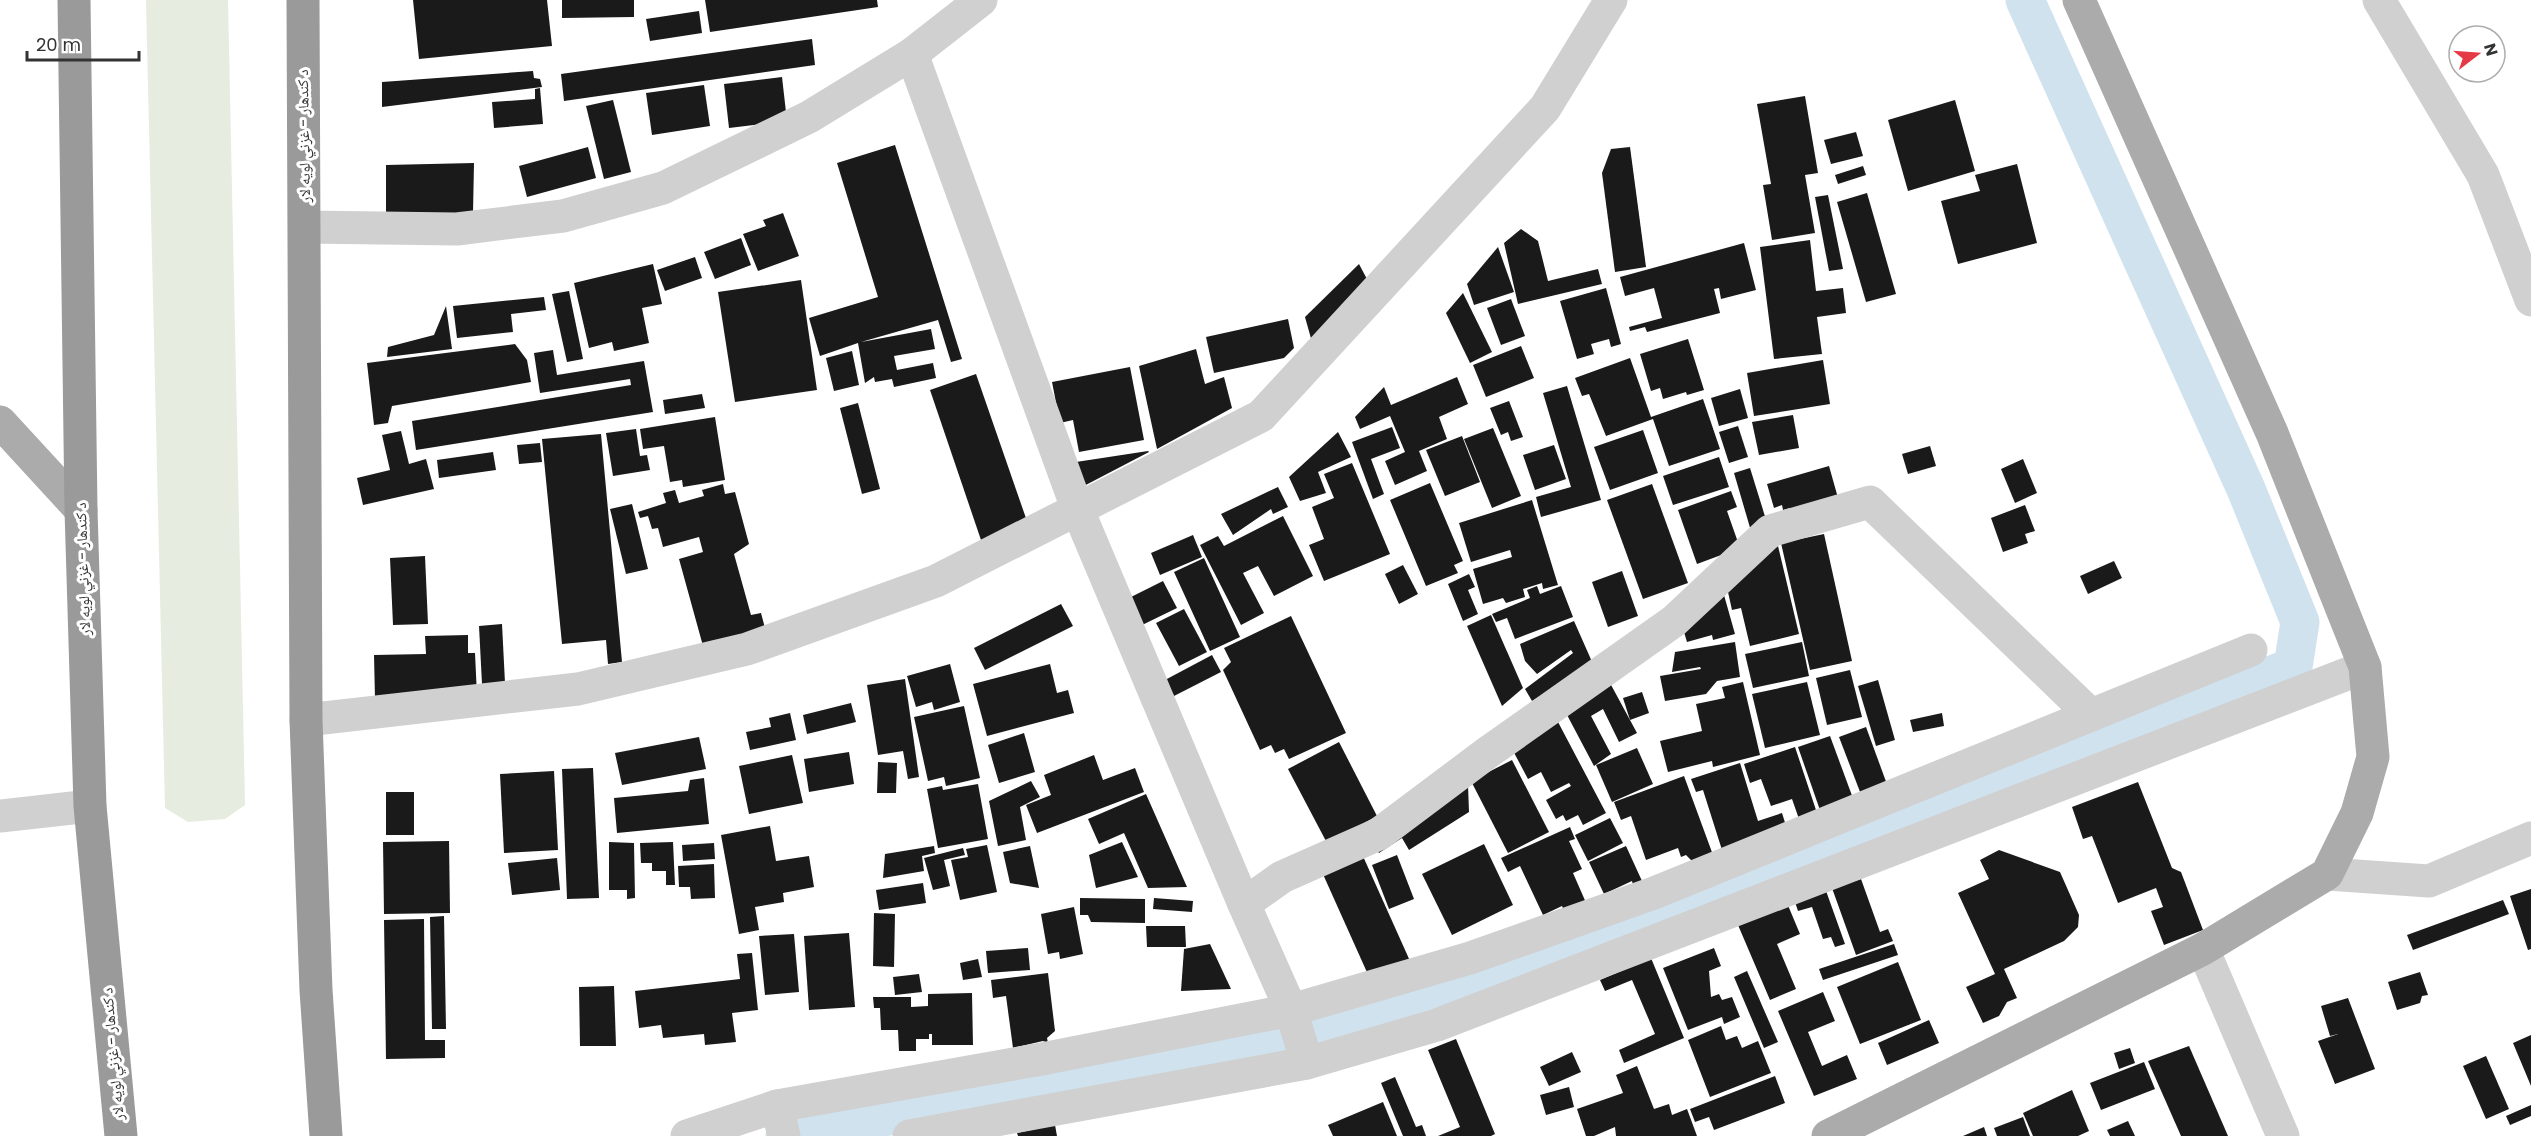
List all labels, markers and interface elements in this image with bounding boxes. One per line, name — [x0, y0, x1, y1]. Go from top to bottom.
scale bar — [27, 24, 140, 62]
north arrow — [2447, 24, 2507, 84]
text: 20 m — [36, 32, 81, 57]
text: N — [2478, 41, 2504, 59]
street label: د کندهار - غزني لويه لار — [292, 69, 317, 204]
street label: د کندهار - غزني لويه لار — [70, 502, 97, 637]
street label: د کندهار - غزني لويه لار — [96, 987, 131, 1122]

